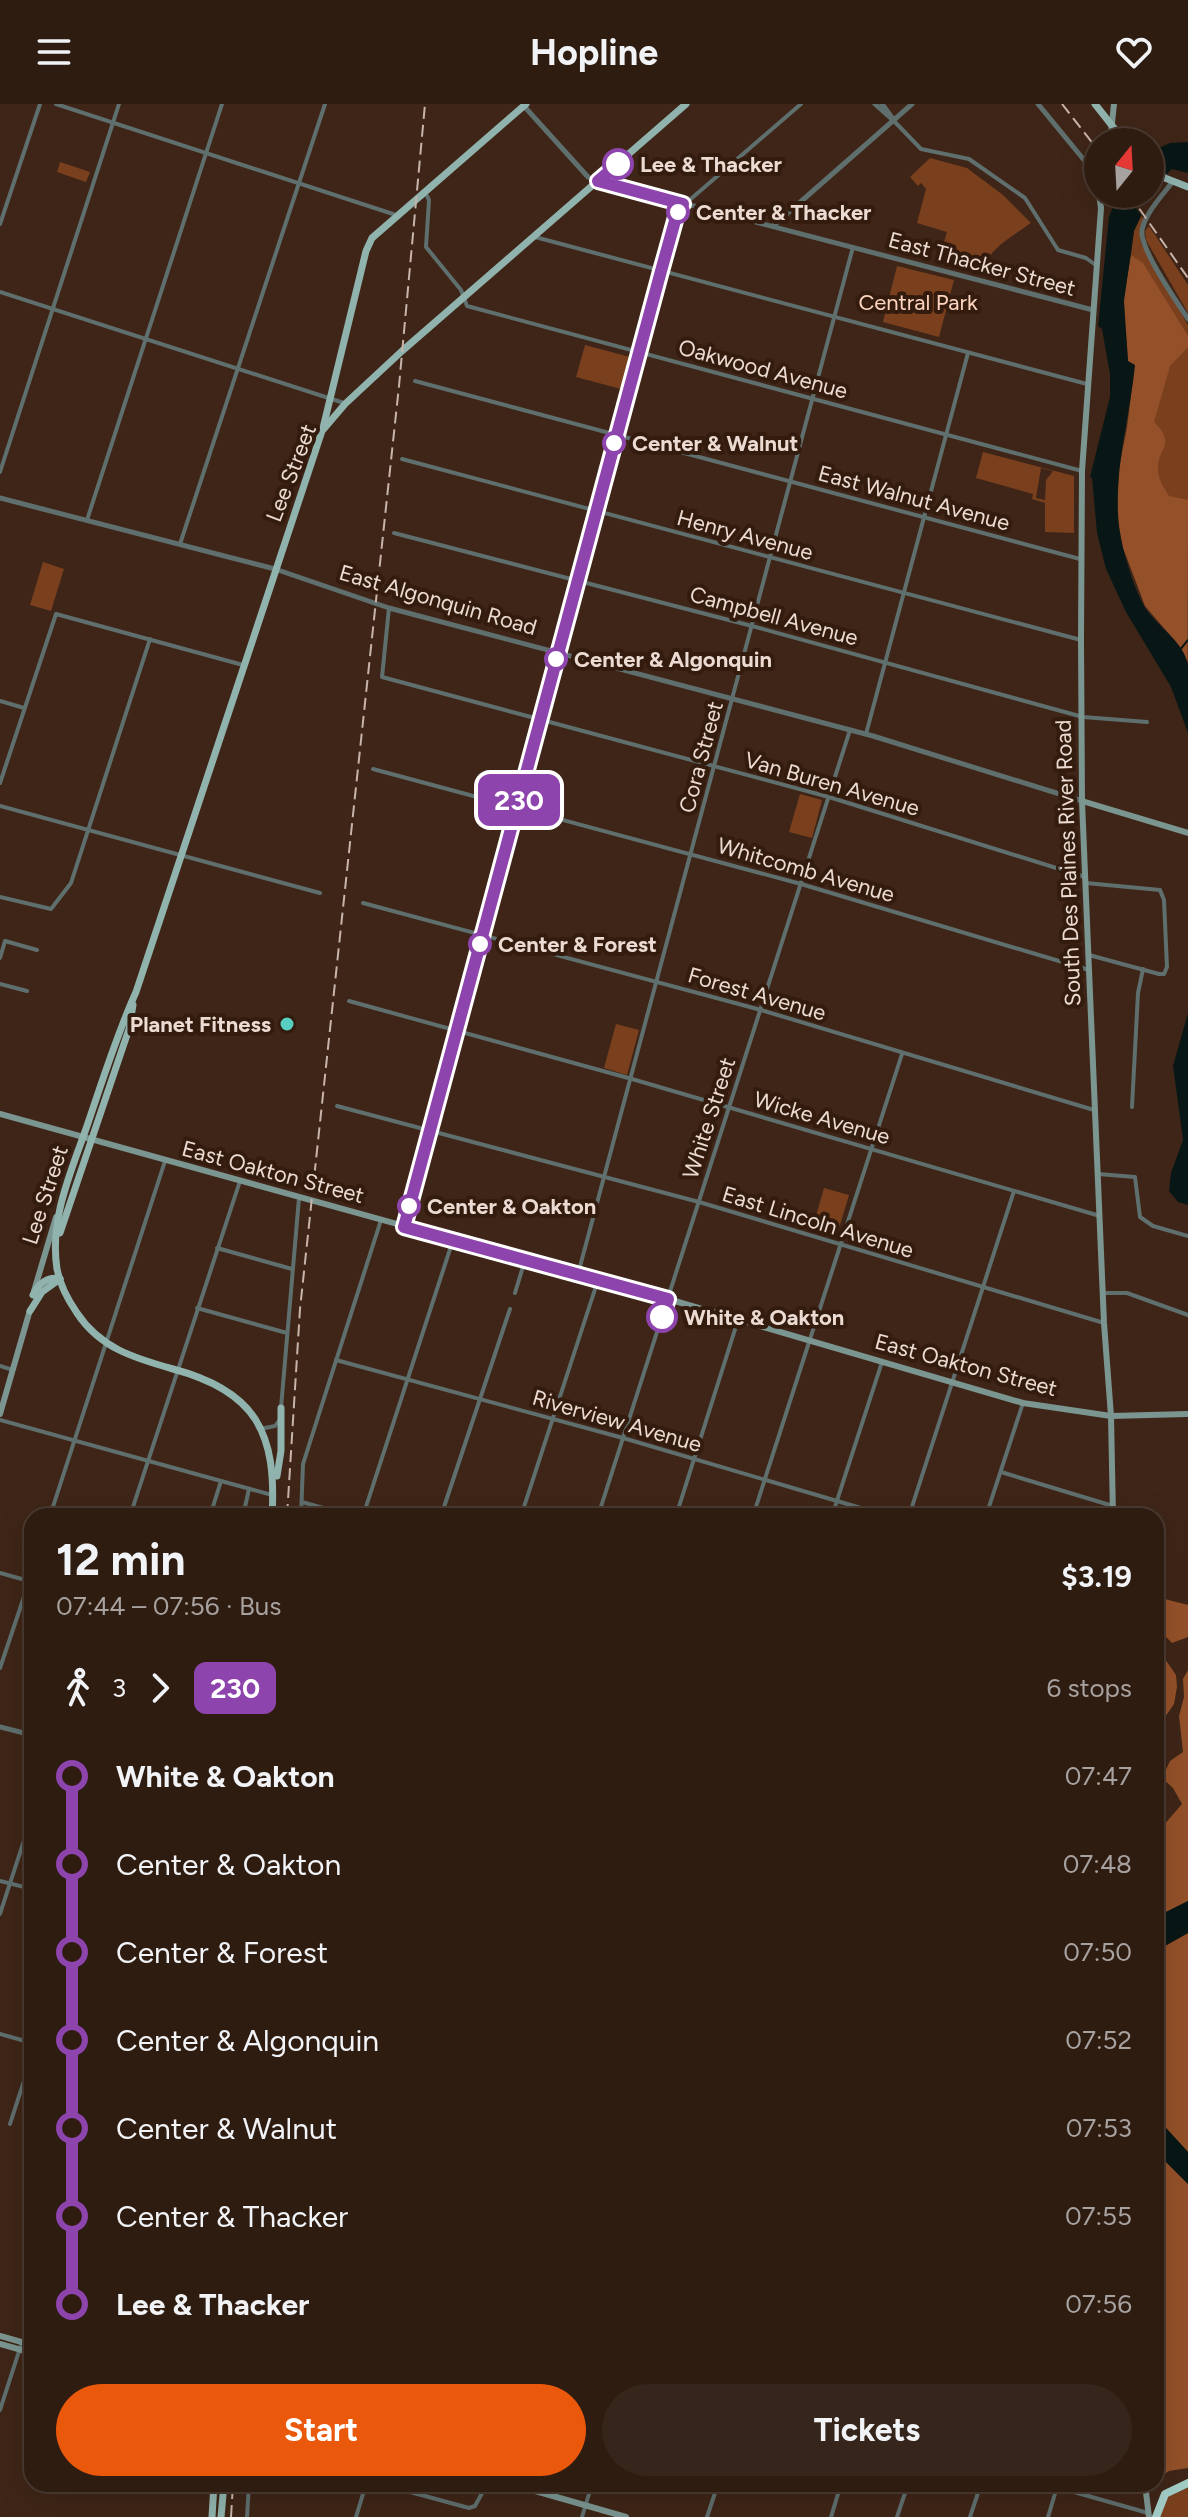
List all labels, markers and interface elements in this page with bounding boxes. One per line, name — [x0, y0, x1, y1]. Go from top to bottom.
icon: menu — [32, 30, 76, 74]
icon: heart — [1112, 30, 1156, 74]
text: Hopline — [530, 31, 658, 74]
north arrow — [1084, 128, 1164, 208]
map controls — [1084, 128, 1164, 208]
marker: Lee & Thacker — [603, 149, 633, 179]
place label: Lee & Thacker — [640, 151, 782, 178]
place label: Center & Thacker — [696, 199, 872, 226]
marker: Center & Thacker — [667, 201, 689, 223]
street label: East Thacker Street — [885, 226, 1079, 302]
park label: Central Park — [858, 289, 978, 316]
street label: Oakwood Avenue — [675, 333, 851, 405]
street label: Lee Street — [260, 420, 322, 526]
place label: Center & Walnut — [632, 430, 798, 457]
marker: Center & Walnut — [603, 432, 625, 454]
street label: East Walnut Avenue — [815, 459, 1013, 537]
street label: Henry Avenue — [674, 504, 816, 566]
street label: East Algonquin Road — [336, 559, 540, 641]
street label: Campbell Avenue — [687, 581, 861, 651]
place label: Center & Algonquin — [574, 646, 772, 673]
marker: Center & Algonquin — [545, 648, 567, 670]
street label: Cora Street — [673, 698, 729, 816]
street label: South Des Plaines River Road — [1050, 719, 1086, 1007]
street label: Van Buren Avenue — [741, 746, 923, 822]
line badge: 230 — [473, 774, 565, 826]
text: 230 — [494, 783, 544, 817]
street label: Whitcomb Avenue — [714, 832, 898, 908]
place label: Center & Forest — [498, 931, 657, 958]
marker: Center & Forest — [469, 933, 491, 955]
street label: Forest Avenue — [685, 961, 829, 1027]
place label: Planet Fitness — [130, 1011, 271, 1038]
marker: Planet Fitness — [278, 1015, 296, 1033]
street label: White Street — [677, 1054, 741, 1182]
street label: Wicke Avenue — [751, 1086, 893, 1150]
street label: East Oakton Street — [179, 1135, 367, 1209]
street label: Lee Street — [16, 1142, 74, 1248]
street label: East Lincoln Avenue — [719, 1180, 917, 1264]
place label: Center & Oakton — [427, 1193, 596, 1220]
marker: Center & Oakton — [398, 1195, 420, 1217]
marker: White & Oakton — [647, 1302, 677, 1332]
place label: White & Oakton — [684, 1304, 844, 1331]
street label: East Oakton Street — [872, 1328, 1060, 1402]
street label: Riverview Avenue — [529, 1384, 705, 1458]
text: 12 min — [56, 1533, 185, 1586]
text: $3.19 — [1061, 1558, 1132, 1595]
text: 07:44 – 07:56 · Bus — [56, 1590, 281, 1622]
icon: walk — [56, 1666, 100, 1710]
icon: forward — [138, 1666, 182, 1710]
text: 230 — [210, 1671, 260, 1705]
text: 3 — [112, 1672, 126, 1704]
text: 6 stops — [1046, 1672, 1132, 1704]
text: White & Oakton — [116, 1758, 335, 1795]
text: 07:47 — [1065, 1760, 1132, 1792]
text: Center & Oakton — [116, 1846, 341, 1883]
text: 07:48 — [1063, 1848, 1132, 1880]
text: Center & Forest — [116, 1934, 328, 1971]
text: 07:50 — [1063, 1936, 1132, 1968]
text: Center & Algonquin — [116, 2022, 379, 2059]
text: 07:52 — [1065, 2024, 1132, 2056]
text: Center & Walnut — [116, 2110, 337, 2147]
text: 07:53 — [1066, 2112, 1132, 2144]
text: Center & Thacker — [116, 2198, 348, 2235]
text: 07:55 — [1065, 2200, 1132, 2232]
text: Lee & Thacker — [116, 2286, 309, 2323]
text: 07:56 — [1065, 2288, 1132, 2320]
button: Start — [56, 2384, 586, 2476]
button: Tickets — [602, 2384, 1132, 2476]

